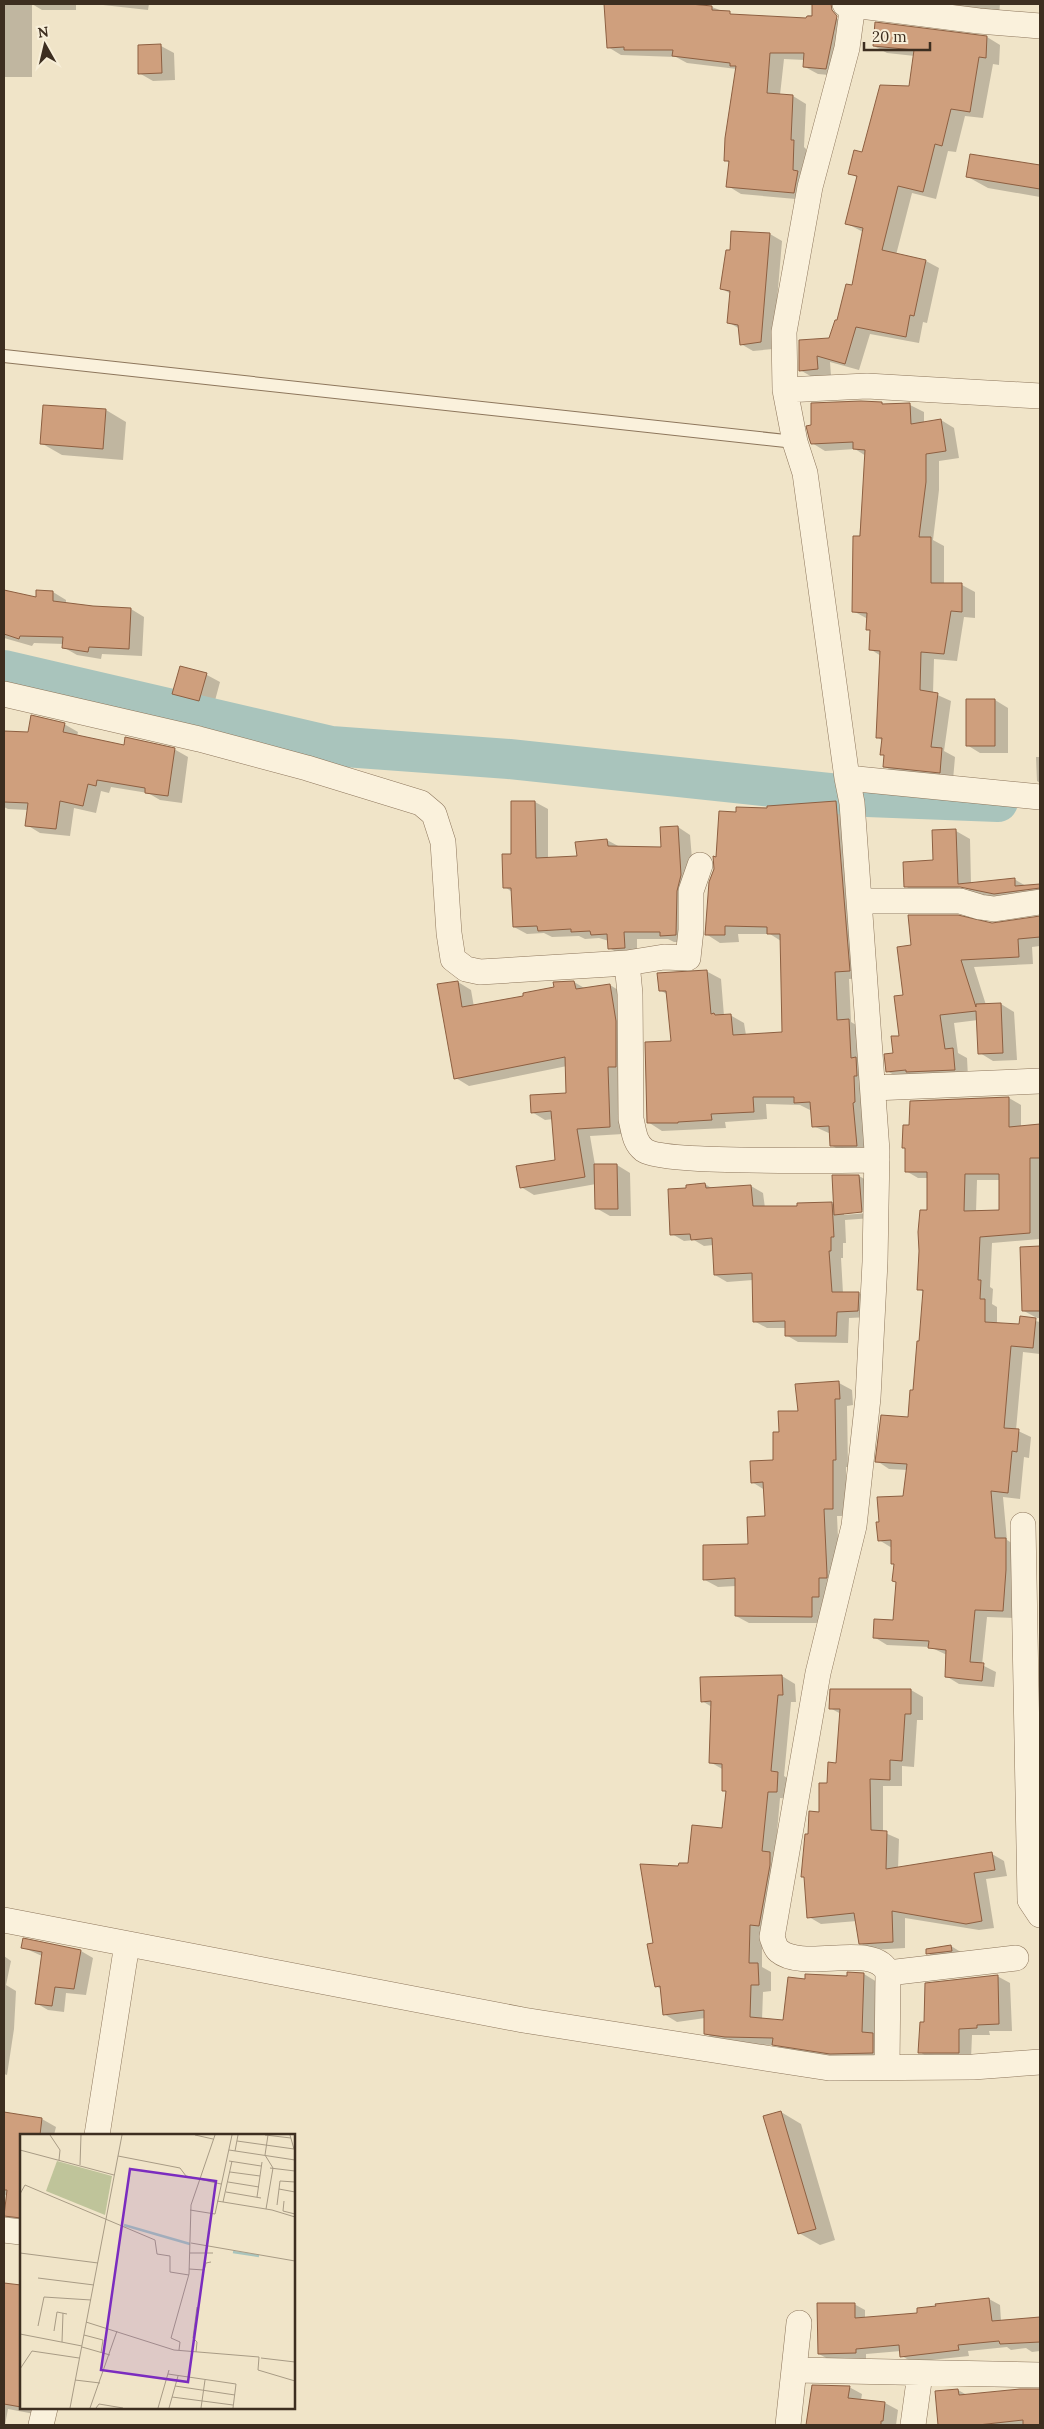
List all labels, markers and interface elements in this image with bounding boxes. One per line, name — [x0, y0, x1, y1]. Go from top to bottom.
north arrow — [20, 20, 70, 70]
scale bar — [864, 20, 930, 52]
text: N — [37, 22, 50, 42]
text: 20 m — [872, 27, 907, 46]
inset map — [20, 2134, 295, 2409]

